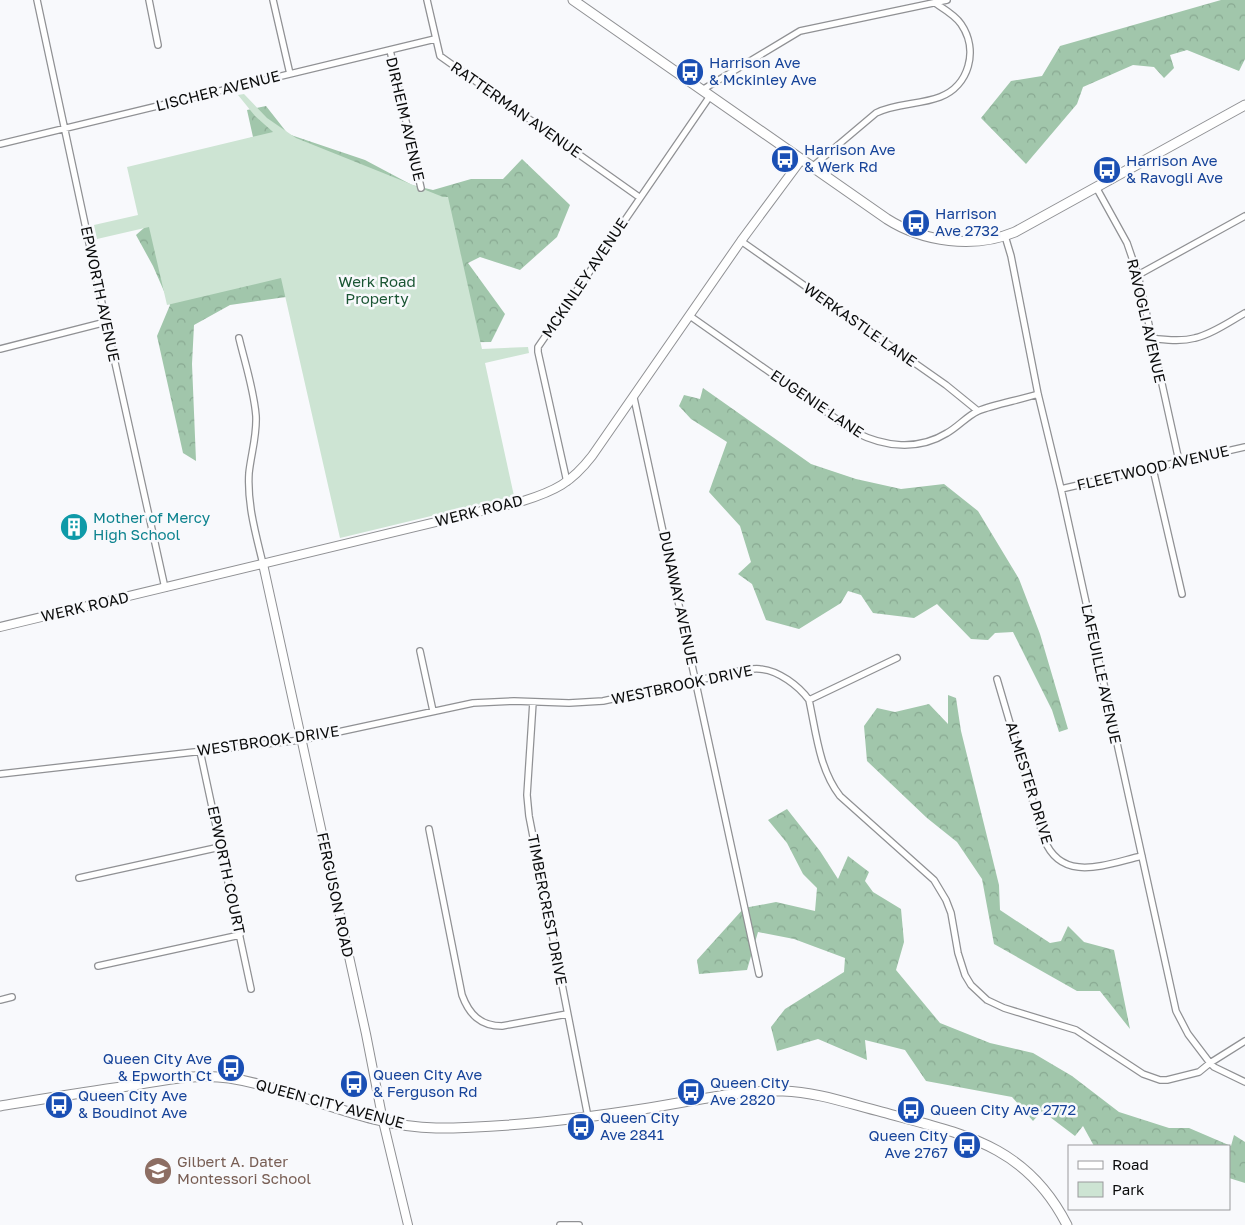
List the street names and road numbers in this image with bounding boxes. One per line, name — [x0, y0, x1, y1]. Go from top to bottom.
street label: DIRHEIM AVENUE — [383, 55, 429, 183]
street label: RATTERMAN AVENUE — [448, 57, 585, 161]
street label: LISCHER AVENUE — [154, 66, 282, 114]
street label: MCKINLEY AVENUE — [538, 214, 631, 341]
street label: EPWORTH AVENUE — [78, 224, 124, 363]
street label: RAVOGLI AVENUE — [1124, 257, 1170, 385]
street label: WERKASTLE LANE — [800, 278, 921, 370]
street label: EUGENIE LANE — [768, 365, 868, 441]
street label: FLEETWOOD AVENUE — [1075, 441, 1231, 493]
street label: WERK ROAD — [433, 490, 524, 530]
street label: DUNAWAY AVENUE — [656, 529, 702, 667]
street label: WERK ROAD — [39, 587, 130, 625]
street label: LAFEUILLE AVENUE — [1078, 602, 1126, 745]
street label: WESTBROOK DRIVE — [610, 660, 754, 708]
street label: ALMESTER DRIVE — [1003, 719, 1057, 846]
street label: WESTBROOK DRIVE — [196, 721, 340, 759]
street label: EPWORTH COURT — [205, 804, 249, 935]
street label: FERGUSON ROAD — [314, 831, 358, 959]
street label: TIMBERCREST DRIVE — [525, 833, 571, 987]
street label: QUEEN CITY AVENUE — [254, 1075, 406, 1132]

